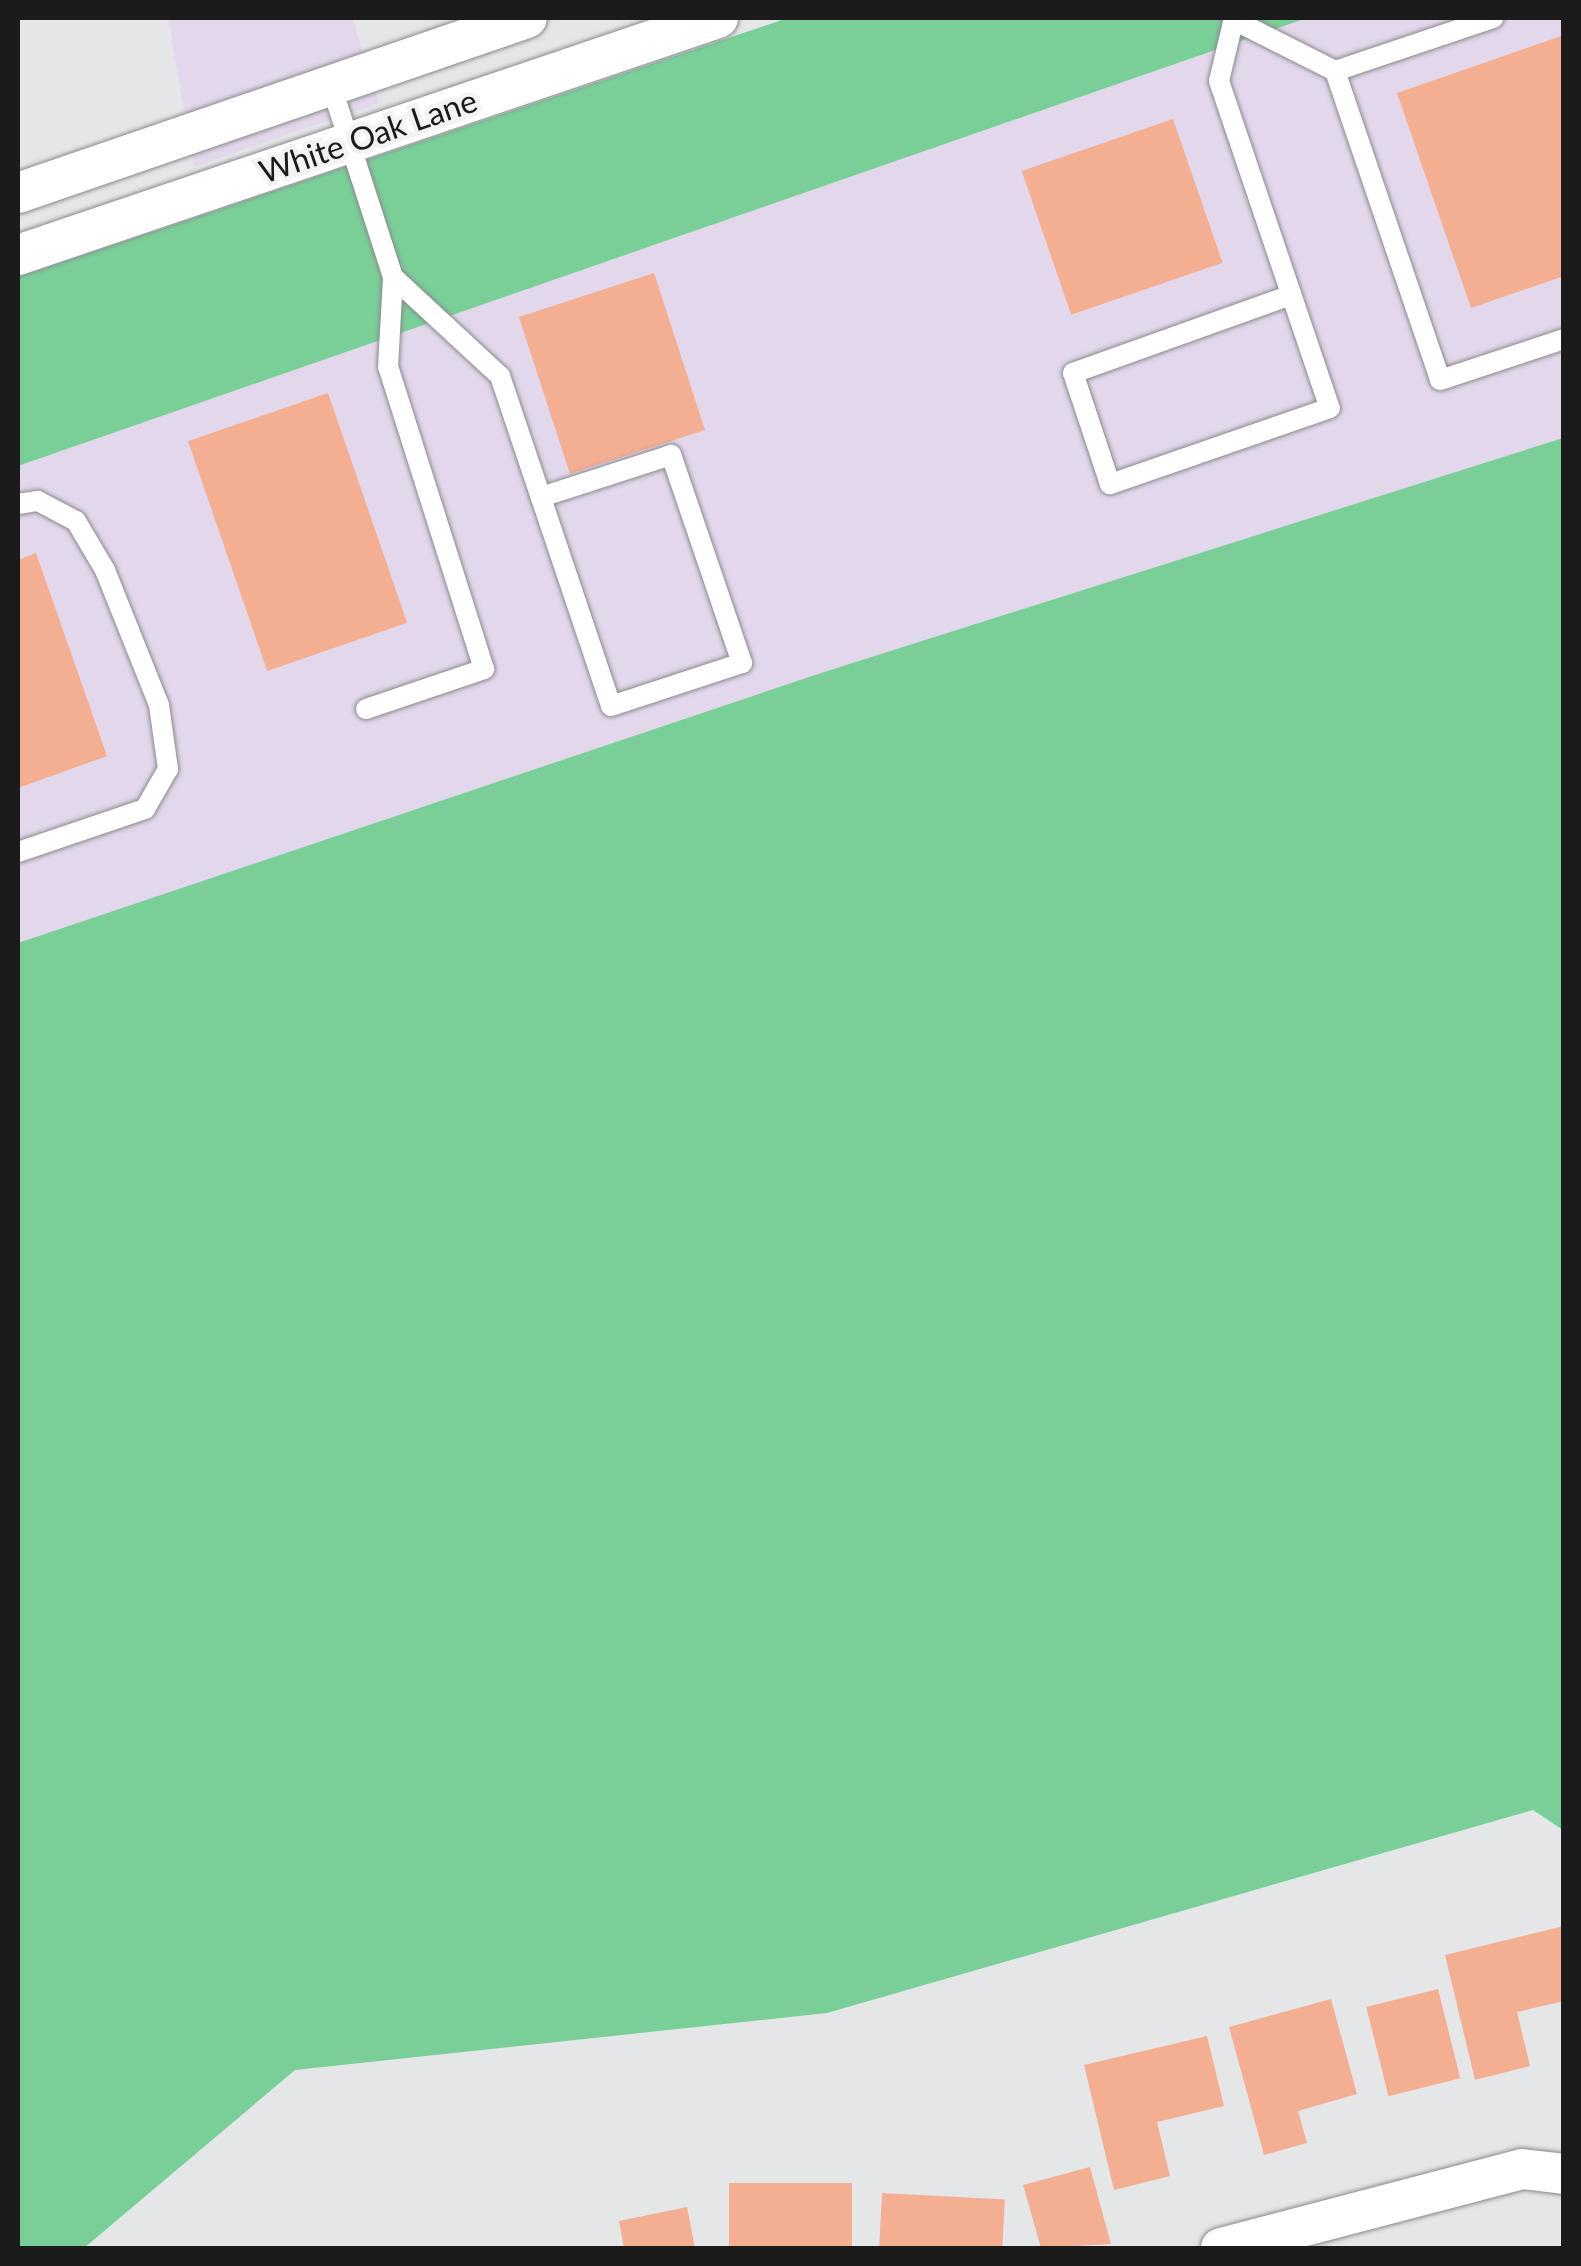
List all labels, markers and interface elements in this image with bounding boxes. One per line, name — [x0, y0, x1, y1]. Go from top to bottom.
street label: White Oak Lane — [254, 81, 482, 191]

